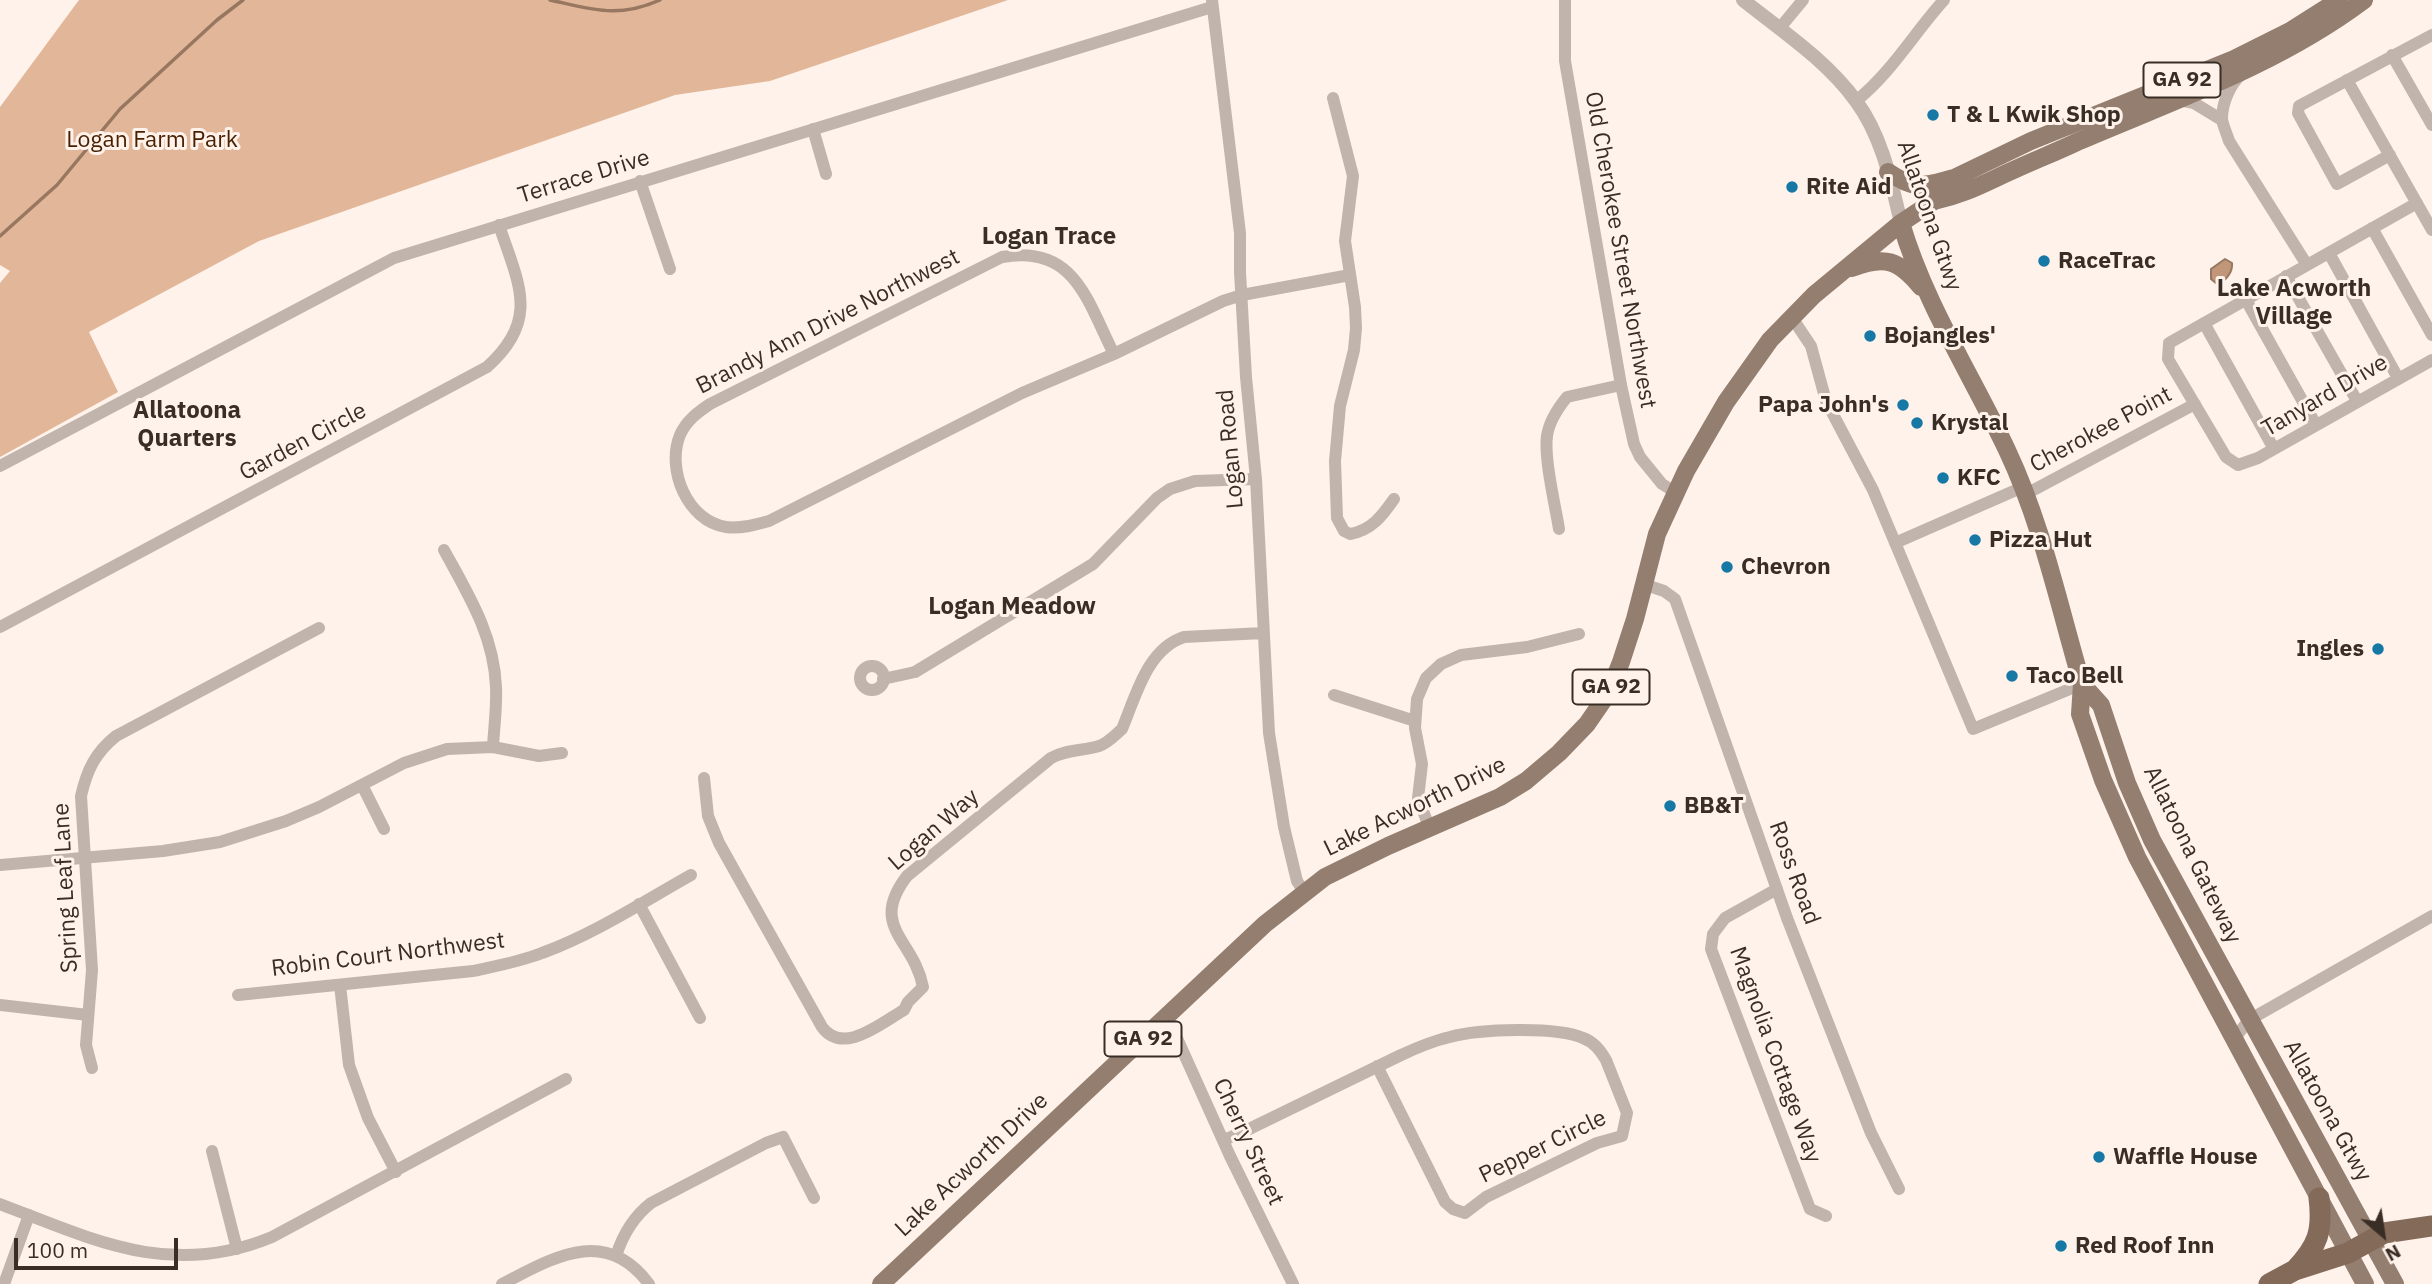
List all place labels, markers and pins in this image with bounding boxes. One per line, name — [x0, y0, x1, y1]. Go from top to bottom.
place label: T & L Kwik Shop — [1947, 101, 2121, 129]
marker: T & L Kwik Shop — [1925, 107, 1941, 123]
place label: Rite Aid — [1806, 173, 1891, 201]
marker: Rite Aid — [1784, 179, 1800, 195]
place label: RaceTrac — [2058, 247, 2156, 275]
marker: RaceTrac — [2036, 253, 2052, 269]
place label: Bojangles' — [1884, 322, 1996, 350]
marker: Bojangles' — [1862, 328, 1878, 344]
place label: Papa John's — [1758, 391, 1889, 419]
marker: Papa John's — [1895, 397, 1911, 413]
place label: Krystal — [1931, 409, 2009, 437]
marker: Krystal — [1909, 415, 1925, 431]
place label: KFC — [1957, 464, 2001, 492]
marker: KFC — [1935, 470, 1951, 486]
place label: Pizza Hut — [1989, 526, 2092, 554]
marker: Pizza Hut — [1967, 532, 1983, 548]
place label: Chevron — [1741, 553, 1831, 581]
marker: Chevron — [1719, 559, 1735, 575]
place label: Ingles — [2296, 635, 2364, 663]
marker: Ingles — [2370, 641, 2386, 657]
place label: Taco Bell — [2026, 662, 2123, 690]
marker: Taco Bell — [2004, 668, 2020, 684]
place label: BB&T — [1684, 792, 1744, 820]
marker: BB&T — [1662, 798, 1678, 814]
place label: Waffle House — [2113, 1143, 2258, 1171]
marker: Waffle House — [2091, 1149, 2107, 1165]
place label: Red Roof Inn — [2075, 1232, 2215, 1260]
marker: Red Roof Inn — [2053, 1238, 2069, 1254]

